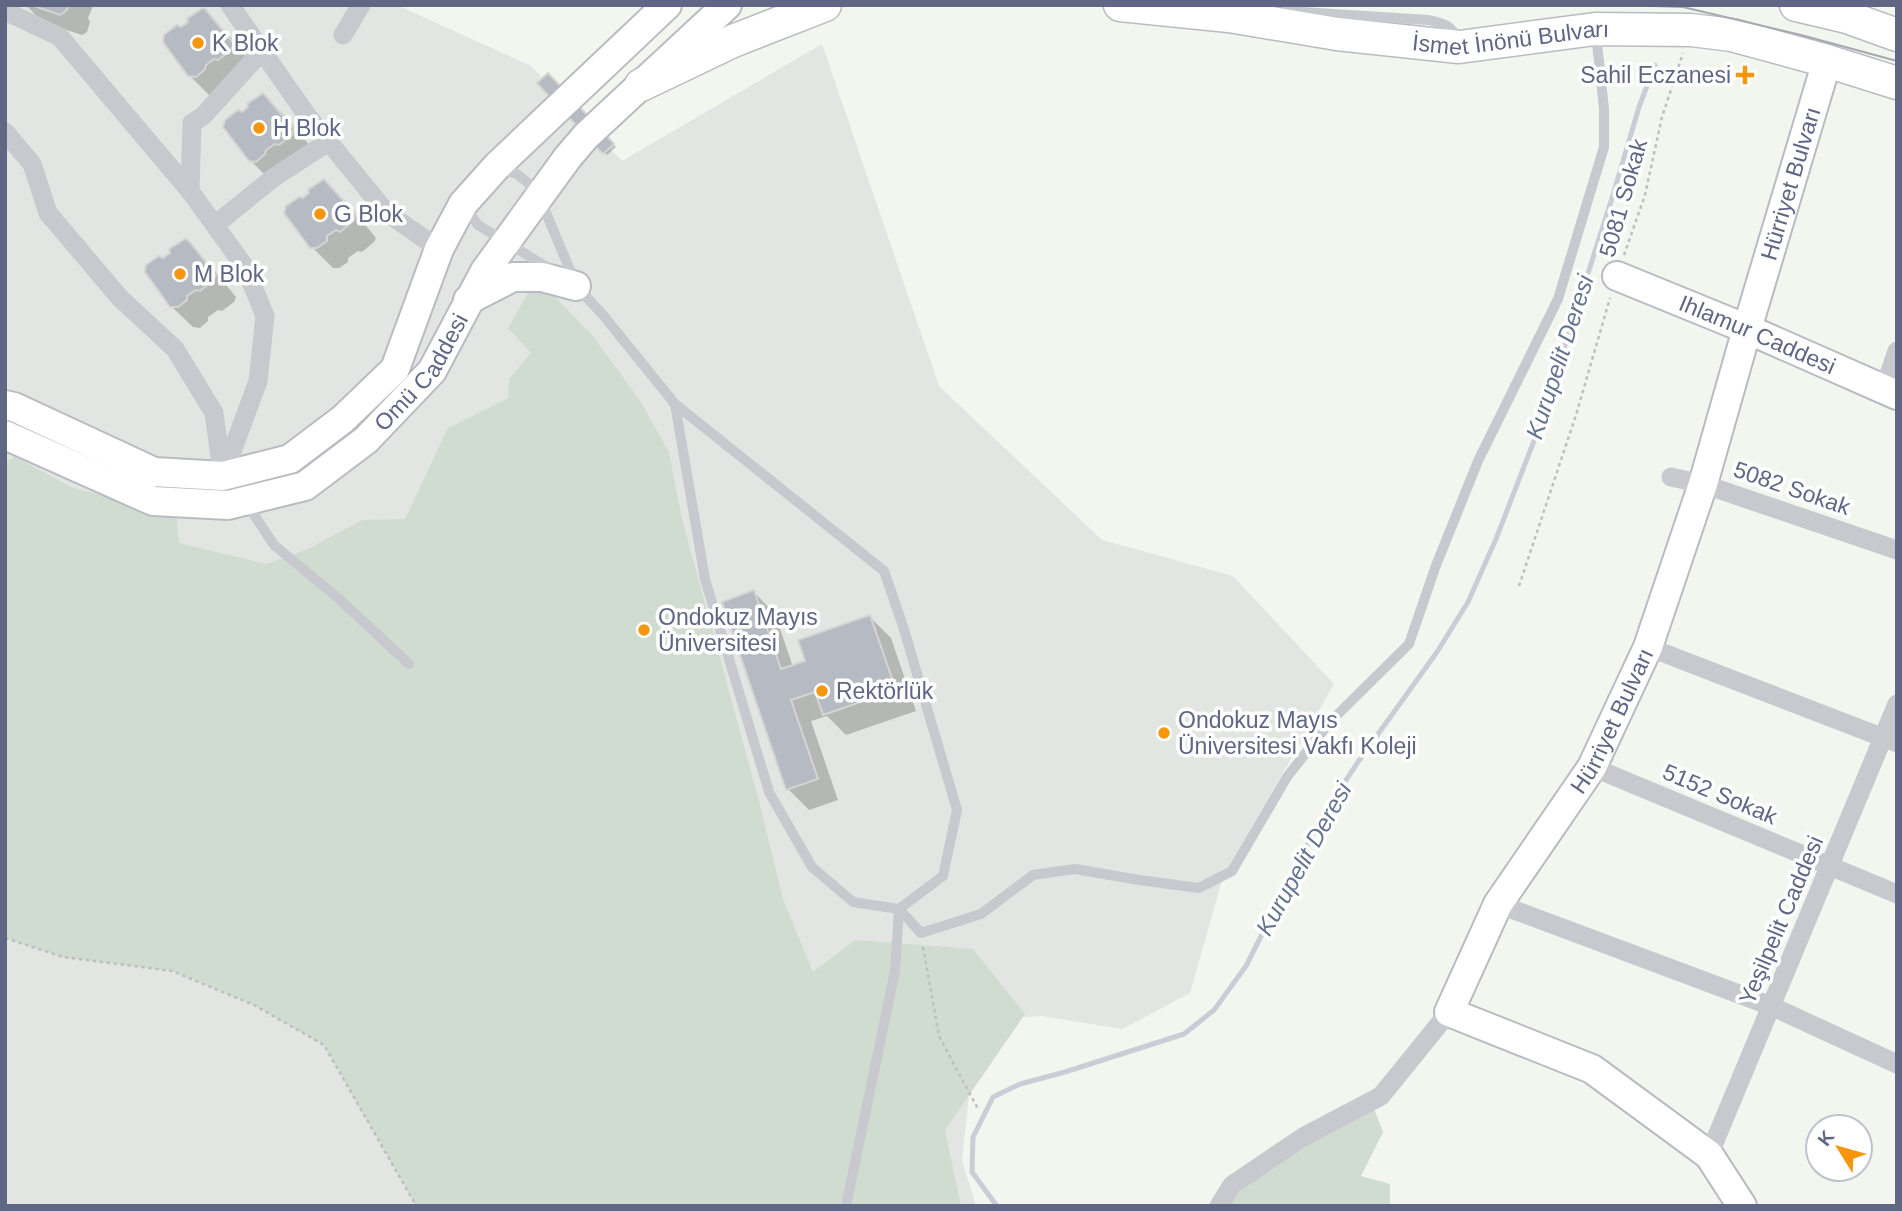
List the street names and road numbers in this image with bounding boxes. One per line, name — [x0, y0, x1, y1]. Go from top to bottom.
street label: İsmet İnönü Bulvarı — [1411, 16, 1609, 60]
street label: Hürriyet Bulvarı — [1755, 104, 1826, 263]
street label: 5081 Sokak — [1594, 136, 1652, 260]
street label: Ihlamur Caddesi — [1675, 290, 1840, 379]
street label: Omü Caddesi — [369, 309, 473, 436]
street label: 5082 Sokak — [1730, 456, 1854, 520]
street label: Hürriyet Bulvarı — [1565, 644, 1659, 798]
street label: 5152 Sokak — [1659, 758, 1781, 830]
street label: Yeşilpelit Caddesi — [1734, 832, 1828, 1008]

